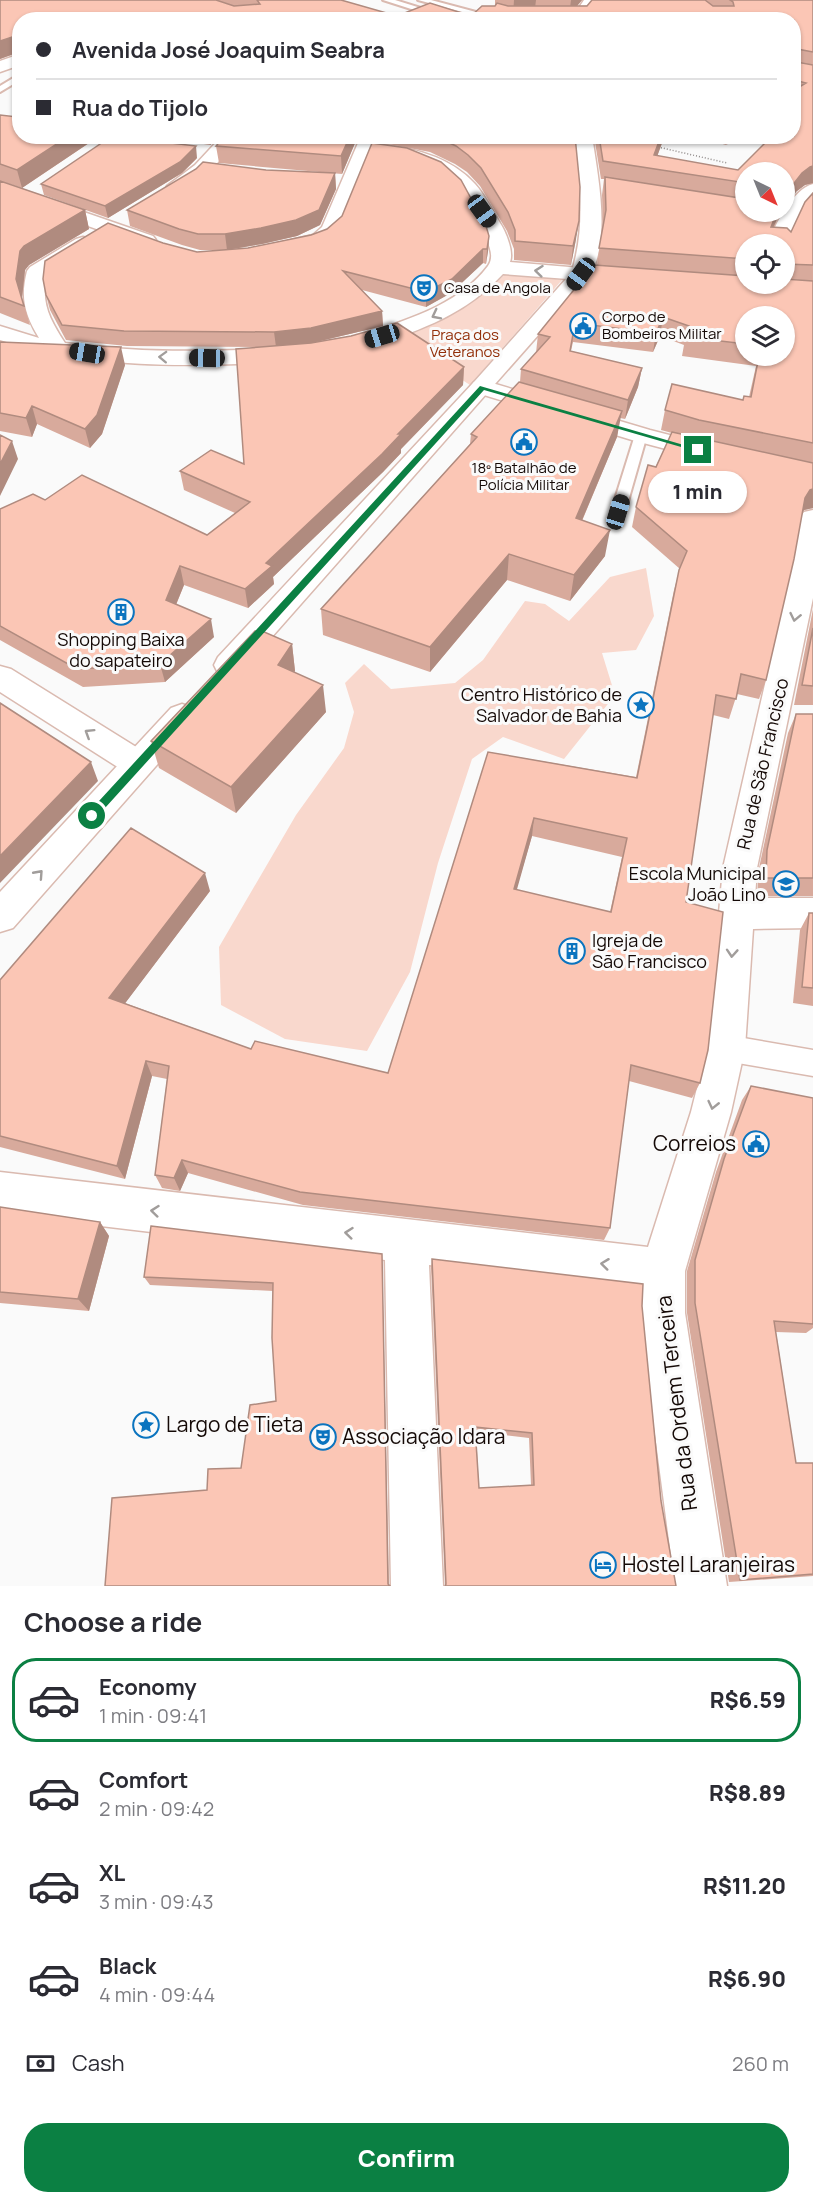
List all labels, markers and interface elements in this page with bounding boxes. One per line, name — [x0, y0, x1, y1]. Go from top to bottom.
text: Avenida José Joaquim Seabra — [72, 35, 385, 65]
text: Rua do Tijolo — [72, 93, 208, 123]
north arrow — [735, 162, 795, 222]
map controls — [735, 162, 795, 366]
car — [464, 191, 500, 231]
button: locate — [735, 234, 795, 294]
car — [563, 254, 599, 294]
one-way arrow — [535, 265, 544, 278]
theatre icon: Casa de Angola — [409, 273, 439, 303]
place label: Casa de Angola — [444, 277, 551, 298]
place label: Corpo de Bombeiros Militar — [602, 306, 722, 344]
button: layers — [735, 306, 795, 366]
one-way arrow — [431, 308, 442, 319]
public building icon: Corpo de Bombeiros Militar — [568, 311, 598, 341]
car — [362, 322, 402, 350]
park label: Praça dos Veteranos — [430, 324, 500, 362]
car — [68, 341, 106, 365]
car — [189, 349, 225, 367]
one-way arrow — [158, 351, 167, 363]
public building icon: 18º Batalhão de Polícia Militar — [509, 427, 539, 457]
route end — [684, 436, 711, 463]
place label: 18º Batalhão de Polícia Militar — [472, 457, 577, 495]
callout: 1 min — [648, 471, 748, 513]
text: 1 min — [672, 478, 723, 505]
car — [604, 492, 632, 532]
building icon: Shopping Baixa do sapateiro — [106, 597, 136, 627]
one-way arrow — [790, 612, 803, 622]
place label: Shopping Baixa do sapateiro — [57, 627, 185, 672]
street label: Rua de São Francisco — [731, 676, 793, 852]
place label: Centro Histórico de Salvador de Bahia — [461, 682, 622, 727]
place icon: Centro Histórico de Salvador de Bahia — [626, 690, 656, 720]
one-way arrow — [85, 729, 96, 740]
route start — [78, 802, 105, 829]
place label: Escola Municipal João Lino — [629, 861, 766, 906]
school or university icon: Escola Municipal João Lino — [771, 869, 801, 899]
one-way arrow — [32, 870, 43, 880]
place label: Igreja de São Francisco — [592, 928, 707, 973]
building icon: Igreja de São Francisco — [557, 936, 587, 966]
one-way arrow — [726, 948, 739, 957]
one-way arrow — [707, 1100, 720, 1110]
place label: Correios — [653, 1129, 736, 1157]
public building icon: Correios — [741, 1129, 771, 1159]
one-way arrow — [151, 1205, 160, 1218]
one-way arrow — [345, 1227, 354, 1240]
one-way arrow — [601, 1258, 610, 1270]
street label: Rua da Ordem Terceira — [649, 1294, 703, 1512]
place icon: Largo de Tieta — [131, 1410, 161, 1440]
place label: Largo de Tieta — [166, 1410, 303, 1438]
theatre icon: Associação Idara — [308, 1422, 338, 1452]
place label: Associação Idara — [342, 1422, 505, 1450]
hotel icon: Hostel Laranjeiras — [588, 1550, 618, 1580]
place label: Hostel Laranjeiras — [622, 1550, 795, 1578]
text: Choose a ride — [24, 1603, 202, 1640]
text: Economy — [99, 1672, 197, 1702]
icon: car — [27, 1673, 81, 1727]
text: R$6.59 — [710, 1685, 786, 1715]
text: 1 min · 09:41 — [99, 1702, 207, 1729]
text: Comfort — [99, 1765, 188, 1795]
icon: car — [27, 1766, 81, 1820]
text: R$8.89 — [709, 1778, 786, 1808]
text: 2 min · 09:42 — [99, 1795, 214, 1822]
text: XL — [99, 1858, 125, 1888]
icon: car — [27, 1859, 81, 1913]
text: R$11.20 — [703, 1871, 786, 1901]
text: 3 min · 09:43 — [99, 1888, 214, 1915]
text: Black — [99, 1951, 156, 1981]
icon: car — [27, 1952, 81, 2006]
text: R$6.90 — [708, 1964, 786, 1994]
text: 4 min · 09:44 — [99, 1981, 215, 2008]
icon: cash — [24, 2047, 57, 2080]
text: Cash — [72, 2048, 125, 2078]
text: 260 m — [732, 2050, 789, 2077]
button: Confirm — [24, 2123, 789, 2192]

